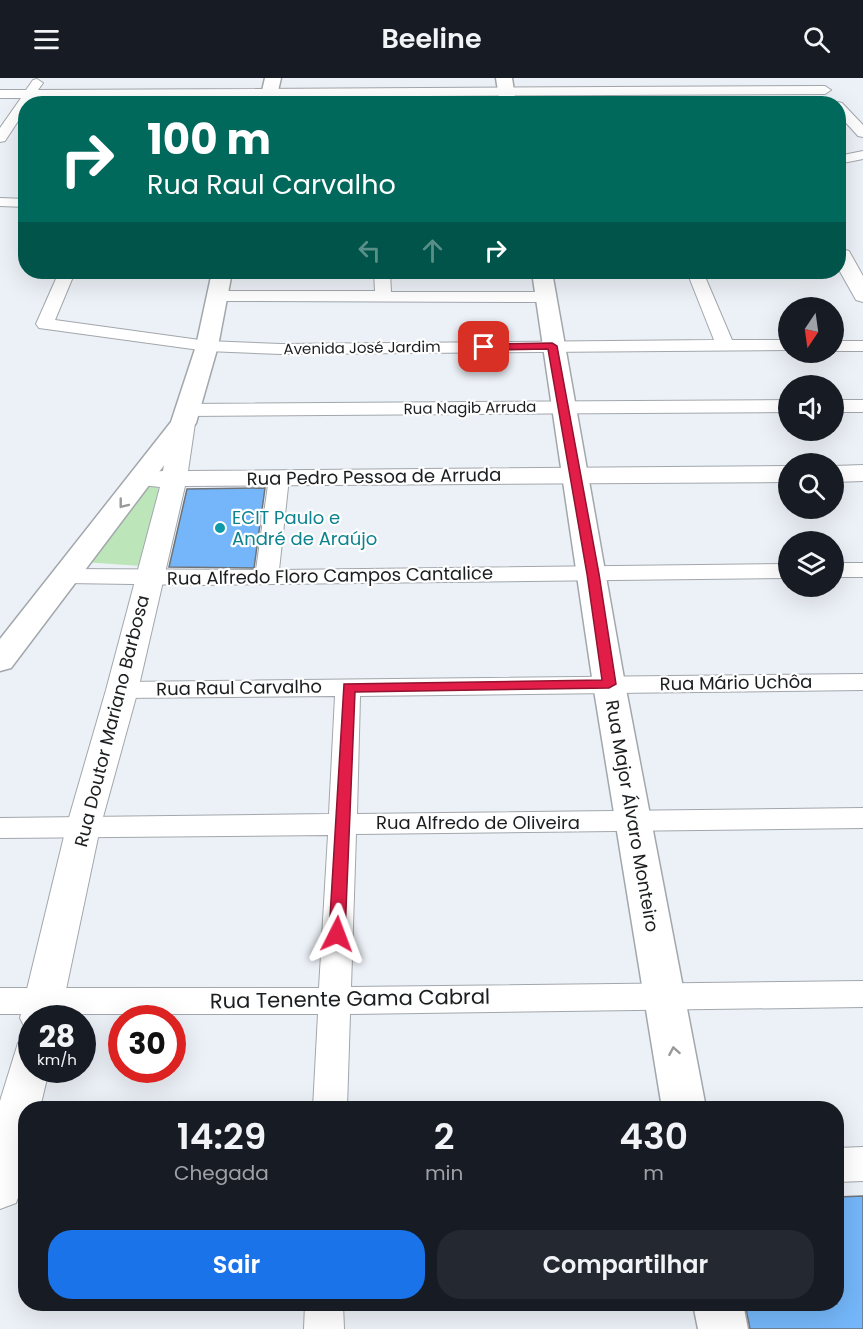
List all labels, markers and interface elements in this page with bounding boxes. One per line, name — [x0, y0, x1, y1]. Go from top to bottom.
text: Beeline — [381, 20, 482, 57]
icon: menu — [30, 23, 63, 56]
icon: search — [800, 23, 833, 56]
text: 100 m — [147, 110, 271, 169]
icon: right — [48, 120, 126, 198]
text: Rua Raul Carvalho — [147, 166, 396, 203]
icon: left — [353, 234, 386, 267]
icon: ahead — [416, 234, 449, 267]
icon: right — [479, 234, 512, 267]
north arrow — [778, 297, 844, 363]
map controls — [778, 297, 844, 597]
pin — [458, 321, 509, 372]
icon: arrive — [467, 330, 500, 363]
street label: Avenida José Jardim — [283, 336, 441, 359]
button: sound — [778, 375, 844, 441]
street label: Rua Nagib Arruda — [403, 396, 537, 419]
button: search — [778, 453, 844, 519]
street label: Rua Pedro Pessoa de Arruda — [246, 462, 502, 491]
one-way arrow — [119, 497, 130, 508]
place label: ECIT Paulo e André de Araújo — [232, 505, 377, 551]
marker: ECIT Paulo e André de Araújo — [213, 521, 227, 535]
button: layers — [778, 531, 844, 597]
street label: Rua Alfredo Floro Campos Cantalice — [167, 560, 493, 591]
street label: Rua Doutor Mariano Barbosa — [68, 592, 155, 849]
street label: Rua Mário Uchôa — [659, 669, 813, 696]
street label: Rua Raul Carvalho — [156, 674, 322, 701]
street label: Rua Major Álvaro Monteiro — [600, 698, 665, 934]
street label: Rua Alfredo de Oliveira — [376, 810, 580, 835]
position arrow — [305, 902, 369, 966]
street label: Rua Tenente Gama Cabral — [210, 982, 490, 1015]
speed limit sign: 30 — [108, 1005, 186, 1083]
text: 28 — [39, 1015, 75, 1058]
one-way arrow — [668, 1046, 681, 1056]
text: km/h — [37, 1049, 77, 1070]
text: 14:29 — [177, 1111, 266, 1162]
text: 2 — [434, 1111, 454, 1162]
text: 430 — [619, 1111, 688, 1162]
text: Chegada — [174, 1159, 269, 1187]
text: min — [425, 1159, 463, 1187]
text: m — [643, 1159, 664, 1187]
button: Sair — [48, 1230, 425, 1299]
button: Compartilhar — [437, 1230, 814, 1299]

